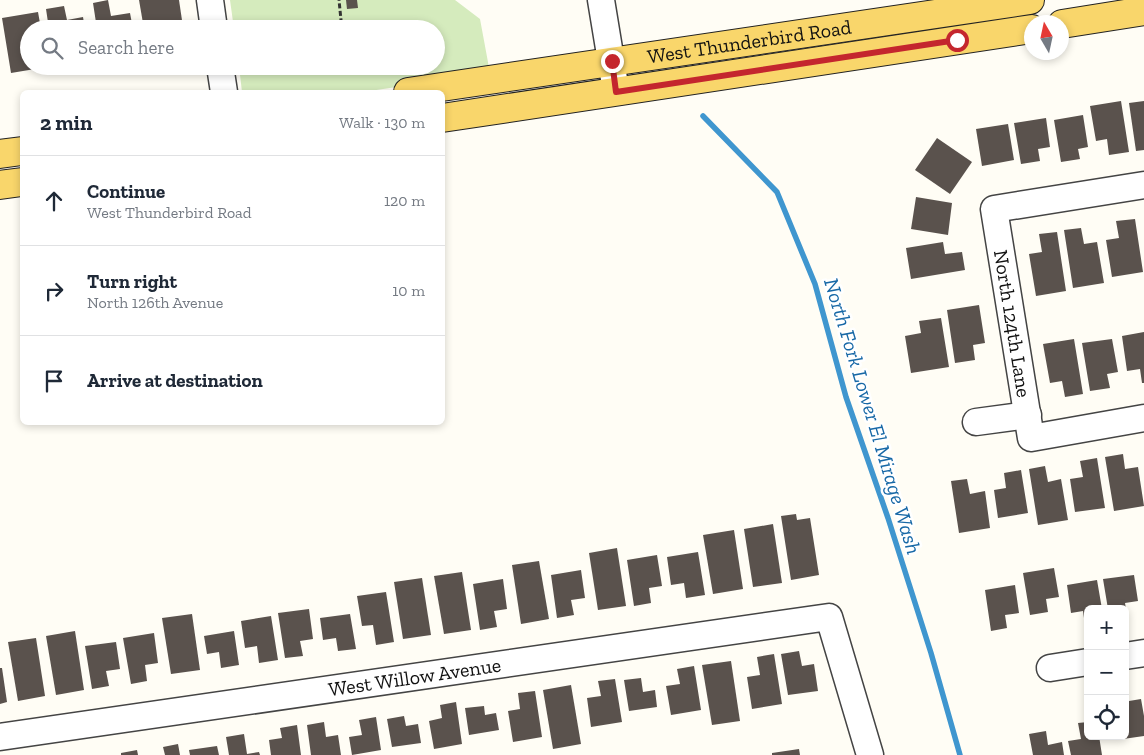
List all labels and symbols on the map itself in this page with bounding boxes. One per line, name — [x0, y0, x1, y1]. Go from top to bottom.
street label: West Thunderbird Road — [646, 15, 853, 68]
north arrow — [1024, 15, 1069, 60]
route start — [946, 29, 969, 52]
route end — [601, 50, 624, 73]
street label: North 124th Lane — [989, 248, 1036, 399]
water label: North Fork Lower El Mirage Wash — [819, 275, 927, 557]
street label: West Willow Avenue — [327, 653, 503, 701]

